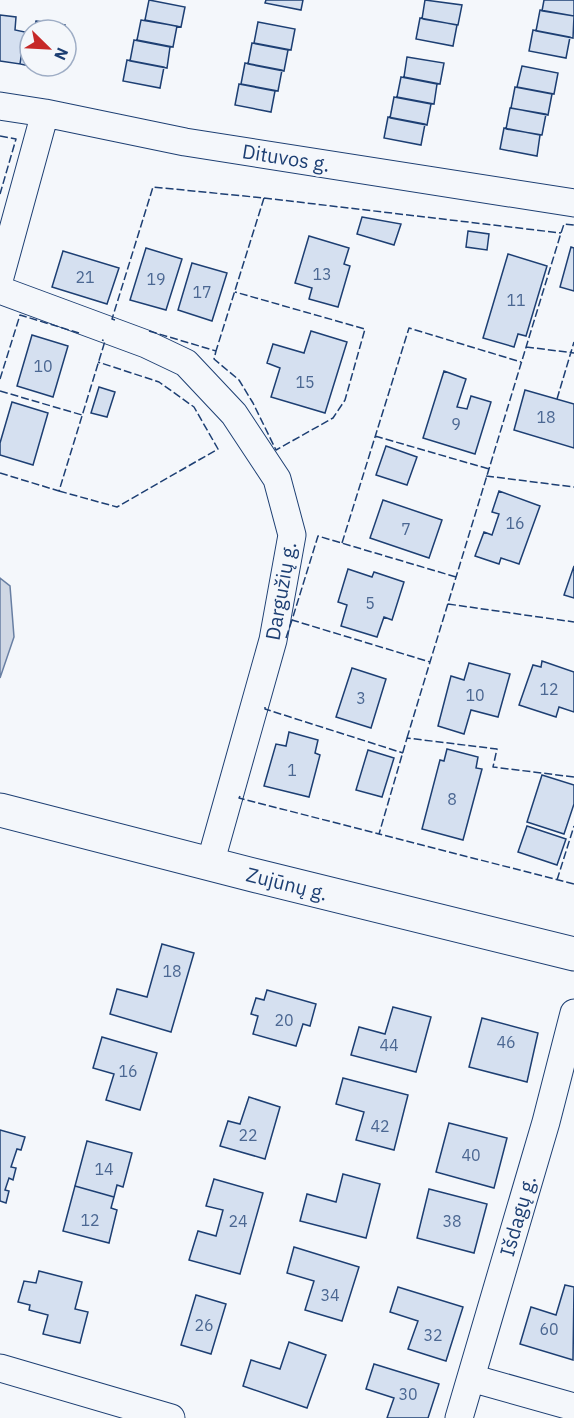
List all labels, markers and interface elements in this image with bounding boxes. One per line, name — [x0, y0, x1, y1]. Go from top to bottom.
north arrow — [18, 18, 78, 78]
text: N — [50, 45, 73, 63]
street label: Dituvos g. — [240, 137, 332, 178]
house number: 13 — [312, 264, 332, 284]
house number: 21 — [75, 267, 95, 287]
house number: 19 — [146, 269, 166, 289]
house number: 17 — [192, 282, 212, 302]
house number: 11 — [506, 290, 526, 310]
house number: 10 — [33, 356, 53, 376]
house number: 15 — [295, 372, 315, 392]
house number: 18 — [536, 407, 556, 427]
house number: 9 — [451, 414, 461, 434]
house number: 16 — [505, 513, 525, 533]
house number: 7 — [401, 519, 411, 539]
street label: Dargužių g. — [259, 540, 302, 642]
house number: 5 — [365, 593, 375, 613]
house number: 12 — [539, 679, 559, 699]
house number: 10 — [465, 685, 485, 705]
house number: 3 — [356, 688, 366, 708]
house number: 1 — [287, 760, 297, 780]
house number: 8 — [447, 789, 457, 809]
street label: Zujūnų g. — [244, 860, 331, 907]
house number: 18 — [162, 961, 182, 981]
house number: 20 — [274, 1010, 294, 1030]
house number: 46 — [496, 1032, 516, 1052]
house number: 44 — [379, 1035, 399, 1055]
house number: 16 — [118, 1061, 138, 1081]
house number: 42 — [370, 1116, 390, 1136]
house number: 22 — [238, 1125, 258, 1145]
house number: 40 — [461, 1145, 481, 1165]
house number: 14 — [94, 1159, 114, 1179]
street label: Išdagų g. — [493, 1172, 542, 1259]
house number: 12 — [80, 1210, 100, 1230]
house number: 24 — [228, 1211, 248, 1231]
house number: 38 — [442, 1211, 462, 1231]
house number: 34 — [320, 1285, 340, 1305]
house number: 26 — [194, 1315, 214, 1335]
house number: 60 — [539, 1319, 559, 1339]
house number: 32 — [423, 1325, 443, 1345]
house number: 30 — [398, 1384, 418, 1404]

